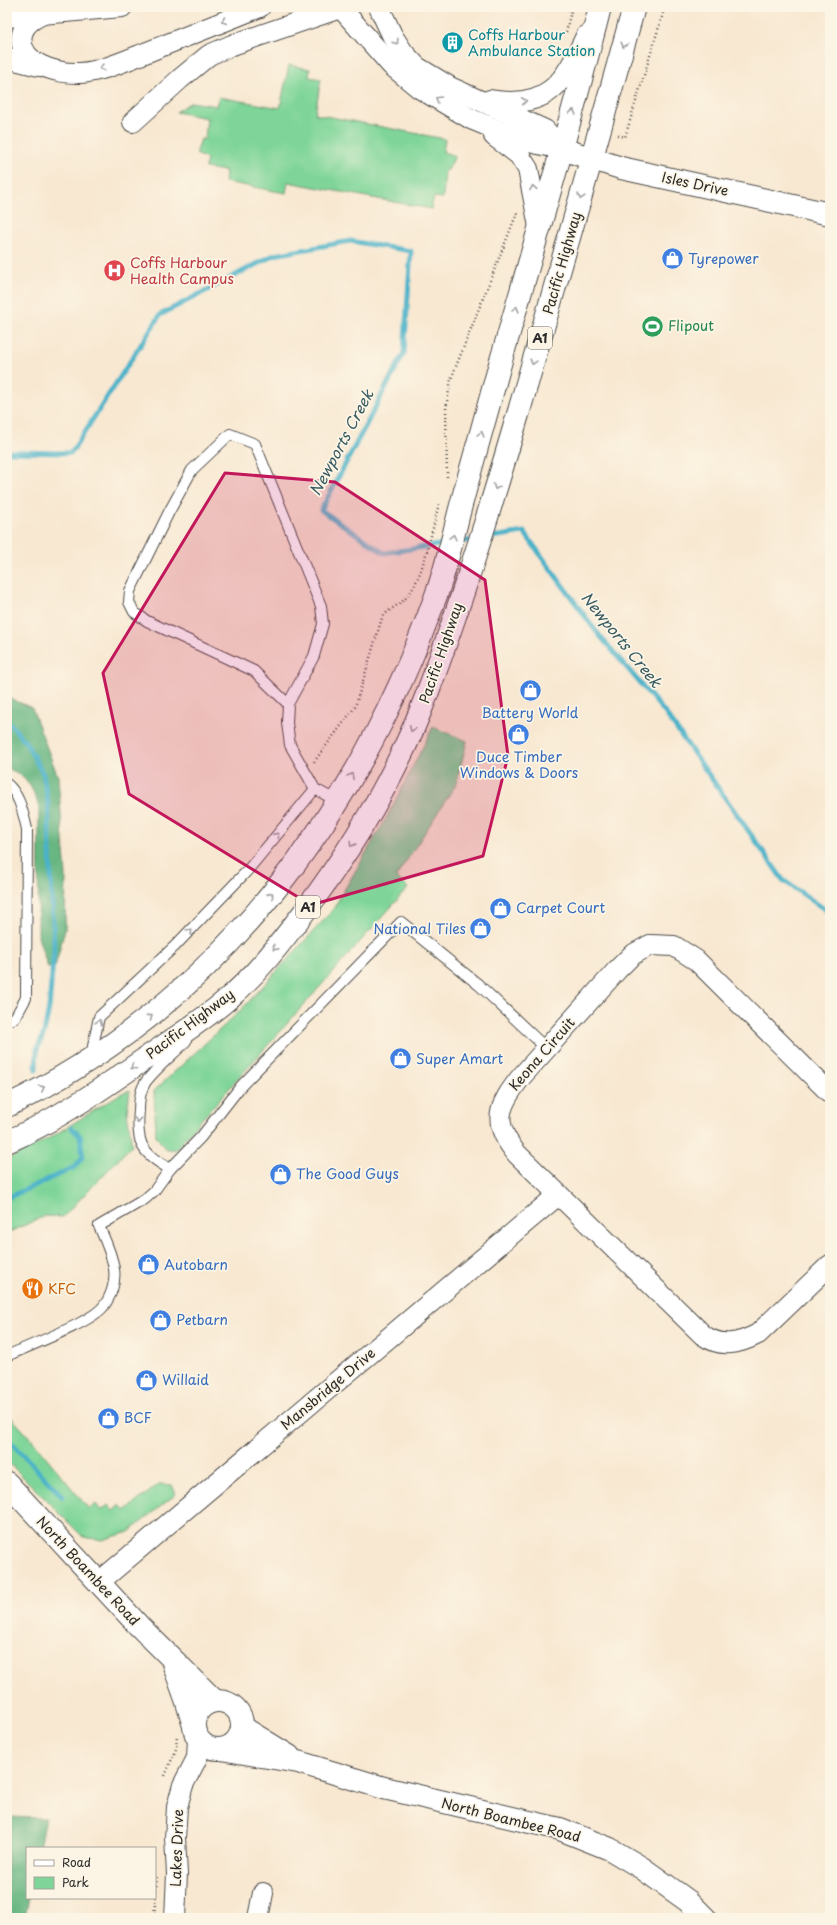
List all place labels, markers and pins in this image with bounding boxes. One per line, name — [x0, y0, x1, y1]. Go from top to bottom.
place label: Coffs Harbour Ambulance Station — [468, 24, 595, 61]
building icon: Coffs Harbour Ambulance Station — [440, 30, 466, 56]
shop icon: Tyrepower — [660, 246, 686, 272]
place label: Tyrepower — [688, 248, 759, 269]
place label: Coffs Harbour Health Campus — [130, 252, 234, 289]
hospital icon: Coffs Harbour Health Campus — [102, 258, 128, 284]
sports icon: Flipout — [639, 313, 665, 339]
place label: Flipout — [668, 315, 714, 336]
shop icon: Battery World — [517, 678, 543, 704]
place label: Battery World — [482, 702, 579, 723]
shop icon: Duce Timber Windows & Doors — [506, 722, 532, 748]
place label: Duce Timber Windows & Doors — [460, 746, 578, 783]
shop icon: Carpet Court — [488, 895, 514, 921]
place label: Carpet Court — [516, 897, 605, 918]
shop icon: National Tiles — [468, 916, 494, 942]
place label: National Tiles — [373, 918, 466, 939]
shop icon: Super Amart — [387, 1046, 413, 1072]
place label: Super Amart — [416, 1048, 503, 1069]
shop icon: The Good Guys — [268, 1161, 294, 1187]
place label: The Good Guys — [296, 1163, 399, 1184]
shop icon: Autobarn — [135, 1252, 161, 1278]
place label: Autobarn — [164, 1254, 228, 1275]
restaurant icon: KFC — [19, 1276, 45, 1302]
place label: KFC — [48, 1278, 76, 1299]
shop icon: Petbarn — [147, 1307, 173, 1333]
place label: Petbarn — [176, 1309, 228, 1330]
shop icon: Willaid — [134, 1367, 160, 1393]
place label: Willaid — [162, 1369, 209, 1390]
shop icon: BCF — [95, 1405, 121, 1431]
place label: BCF — [124, 1407, 152, 1428]

